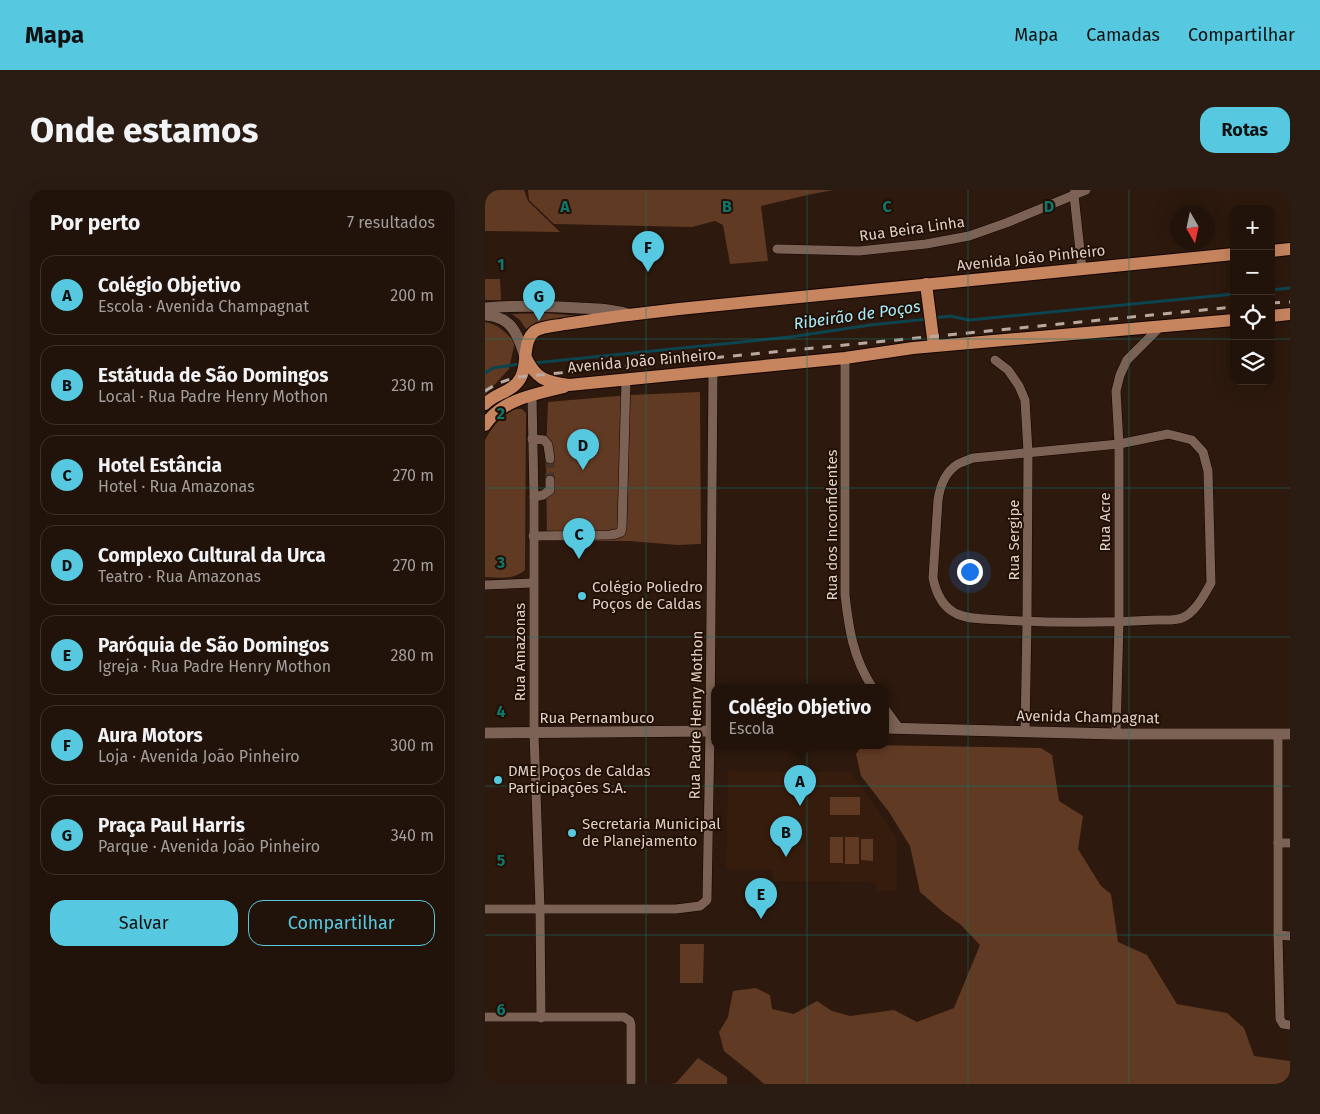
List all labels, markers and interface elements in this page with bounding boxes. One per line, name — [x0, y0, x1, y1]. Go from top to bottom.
text: Mapa — [25, 21, 84, 49]
text: Mapa — [1014, 24, 1058, 46]
text: Camadas — [1086, 24, 1160, 46]
text: Compartilhar — [1188, 24, 1295, 46]
button: Rotas — [1200, 107, 1290, 153]
text: Onde estamos — [30, 109, 258, 151]
text: A — [559, 197, 570, 216]
text: B — [722, 197, 732, 216]
text: C — [882, 197, 892, 216]
text: D — [1044, 197, 1054, 216]
north arrow — [1170, 205, 1215, 250]
map controls — [1230, 205, 1275, 385]
button: + — [1230, 205, 1275, 250]
text: Por perto — [50, 210, 140, 236]
text: 7 resultados — [347, 213, 435, 232]
street label: Rua Beira Linha — [858, 213, 966, 245]
pin: F — [632, 231, 664, 272]
street label: Avenida João Pinheiro — [956, 241, 1106, 275]
button: − — [1230, 250, 1275, 295]
text: 1 — [497, 255, 505, 274]
text: Colégio Objetivo — [98, 274, 241, 297]
pin: G — [523, 280, 555, 321]
text: A — [62, 286, 72, 305]
text: 200 m — [390, 286, 434, 305]
button: locate — [1230, 295, 1275, 340]
text: Escola · Avenida Champagnat — [98, 297, 309, 316]
water label: Ribeirão de Poços — [792, 297, 922, 334]
button: layers — [1230, 340, 1275, 385]
street label: Avenida João Pinheiro — [567, 346, 717, 376]
text: Estátuda de São Domingos — [98, 364, 329, 387]
text: B — [62, 376, 72, 395]
text: 230 m — [391, 376, 434, 395]
text: Local · Rua Padre Henry Mothon — [98, 387, 328, 406]
text: 2 — [497, 404, 505, 423]
pin: D — [567, 429, 599, 470]
street label: Rua dos Inconfidentes — [823, 449, 841, 601]
text: Hotel Estância — [98, 454, 222, 477]
text: C — [62, 466, 72, 485]
text: 270 m — [392, 466, 434, 485]
text: Hotel · Rua Amazonas — [98, 477, 255, 496]
street label: Rua Acre — [1096, 492, 1114, 552]
street label: Rua Sergipe — [1005, 500, 1023, 580]
pin: C — [563, 518, 595, 559]
text: Complexo Cultural da Urca — [98, 544, 326, 567]
text: 3 — [496, 553, 505, 572]
text: D — [62, 556, 72, 575]
text: 270 m — [392, 556, 434, 575]
your location — [957, 559, 983, 585]
text: Teatro · Rua Amazonas — [98, 567, 261, 586]
place label: Colégio Poliedro Poços de Caldas — [592, 578, 703, 613]
marker: Colégio Poliedro Poços de Caldas — [576, 590, 588, 602]
street label: Rua Amazonas — [511, 603, 529, 701]
street label: Rua Padre Henry Mothon — [686, 630, 706, 800]
text: Paróquia de São Domingos — [98, 634, 329, 657]
text: E — [63, 646, 71, 665]
text: 280 m — [390, 646, 434, 665]
text: Igreja · Rua Padre Henry Mothon — [98, 657, 331, 676]
popup — [711, 684, 889, 749]
text: Colégio Objetivo — [729, 696, 871, 719]
text: 4 — [496, 702, 506, 721]
street label: Avenida Champagnat — [1016, 707, 1160, 727]
street label: Rua Pernambuco — [539, 709, 655, 727]
text: Escola — [729, 719, 775, 738]
text: Aura Motors — [98, 724, 203, 747]
text: F — [63, 736, 71, 755]
text: 300 m — [390, 736, 434, 755]
text: Loja · Avenida João Pinheiro — [98, 747, 300, 766]
place label: DME Poços de Caldas Participações S.A. — [508, 762, 651, 797]
pin: A — [784, 765, 816, 806]
marker: DME Poços de Caldas Participações S.A. — [492, 774, 504, 786]
text: Praça Paul Harris — [98, 814, 245, 837]
place label: Secretaria Municipal de Planejamento — [582, 815, 721, 850]
pin: B — [770, 816, 802, 857]
text: G — [62, 826, 72, 845]
text: 340 m — [391, 826, 434, 845]
marker: Secretaria Municipal de Planejamento — [566, 827, 578, 839]
text: Parque · Avenida João Pinheiro — [98, 837, 320, 856]
text: 5 — [497, 851, 506, 870]
pin: E — [745, 878, 777, 919]
button: Salvar — [50, 900, 238, 946]
button: Compartilhar — [248, 900, 435, 946]
text: 6 — [496, 1000, 506, 1019]

